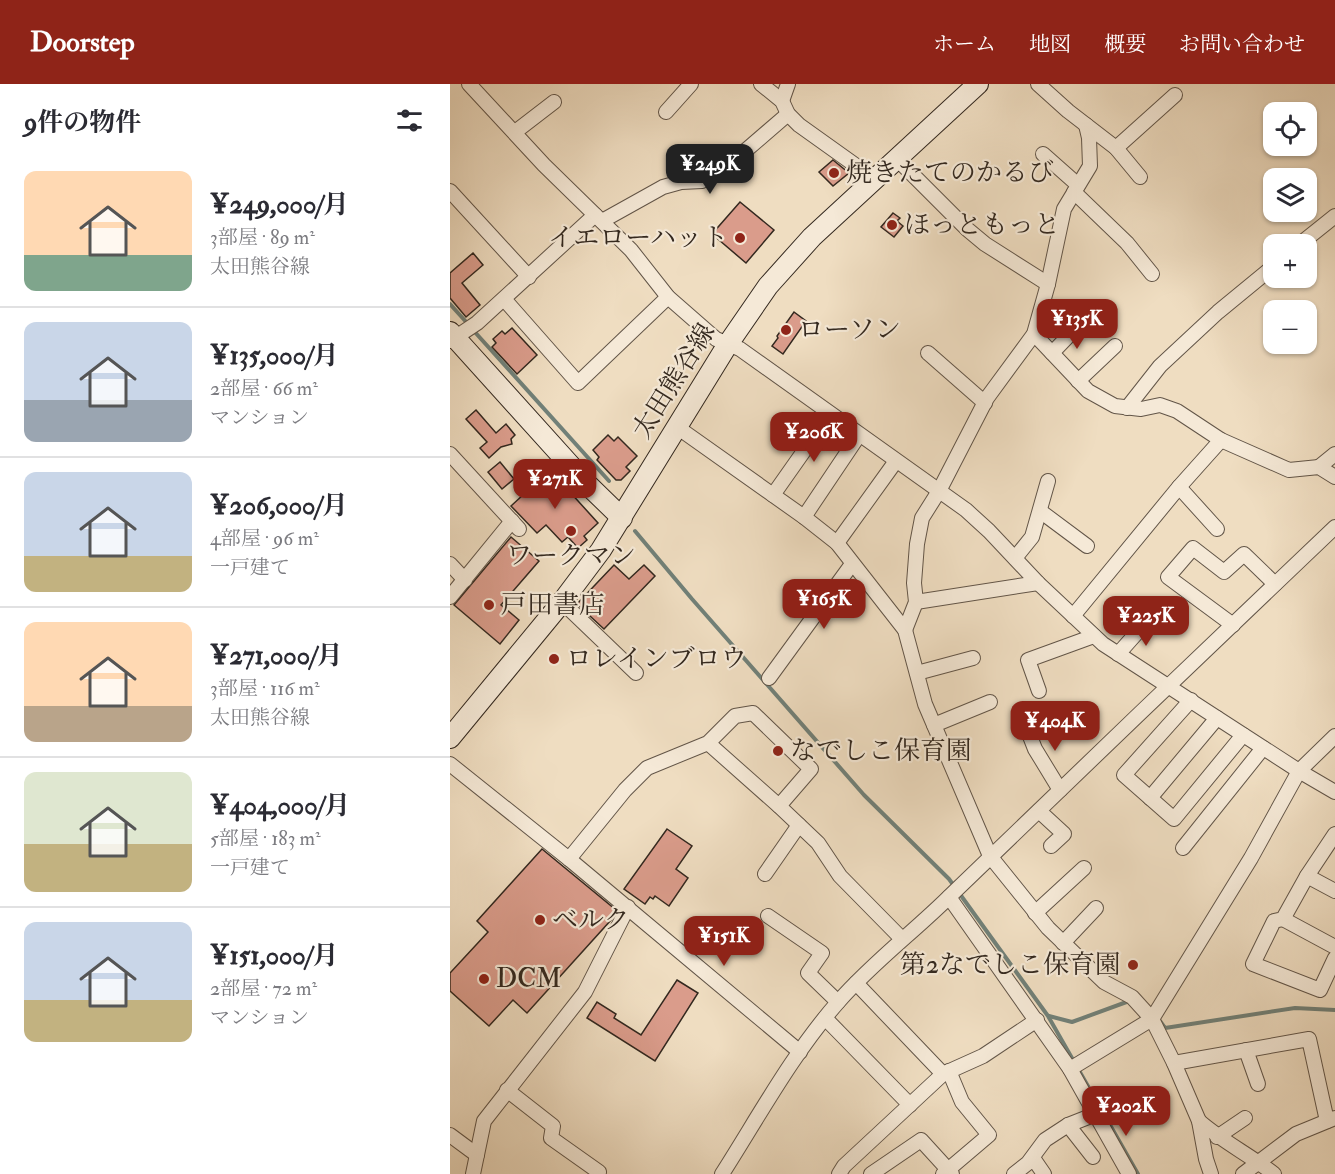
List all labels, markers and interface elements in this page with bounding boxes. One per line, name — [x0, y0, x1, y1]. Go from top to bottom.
text: Doorstep — [30, 25, 135, 60]
text: ホーム — [933, 31, 996, 58]
text: 地図 — [1029, 31, 1071, 58]
text: 概要 — [1104, 31, 1146, 58]
text: お問い合わせ — [1179, 31, 1305, 58]
map controls — [1263, 102, 1317, 354]
button: locate — [1263, 102, 1317, 156]
icon: filters — [393, 104, 426, 137]
text: 9件の物件 — [24, 107, 141, 139]
pin: ¥249K — [668, 144, 752, 195]
text: ¥249K — [680, 151, 740, 176]
place label: 焼きたてのかるび — [846, 157, 1054, 189]
marker: 焼きたてのかるび — [827, 166, 841, 180]
button: layers — [1263, 168, 1317, 222]
text: ¥249,000/月 — [210, 189, 349, 221]
icon: home — [72, 195, 144, 267]
place label: ほっともっと — [904, 209, 1060, 241]
marker: ほっともっと — [885, 218, 899, 232]
place label: イエローハット — [548, 222, 728, 254]
text: 3部屋 · 89 m² — [210, 225, 315, 250]
marker: イエローハット — [733, 231, 747, 245]
button: + — [1263, 234, 1317, 288]
text: 太田熊谷線 — [210, 254, 310, 279]
pin: ¥135K — [1035, 299, 1119, 350]
button: − — [1263, 300, 1317, 354]
text: ¥135K — [1051, 306, 1103, 331]
place label: ローソン — [798, 314, 901, 346]
street label: 太田熊谷線 — [626, 317, 722, 445]
marker: ローソン — [779, 323, 793, 337]
text: ¥135,000/月 — [210, 340, 339, 372]
icon: home — [72, 346, 144, 418]
text: 2部屋 · 66 m² — [210, 376, 318, 401]
text: マンション — [210, 405, 309, 430]
pin: ¥206K — [772, 412, 856, 463]
text: ¥206K — [784, 419, 844, 444]
pin: ¥271K — [513, 459, 597, 510]
text: ¥271K — [527, 466, 583, 491]
text: ¥206,000/月 — [210, 490, 348, 522]
icon: home — [72, 496, 144, 568]
marker: ワークマン — [564, 524, 578, 538]
text: 4部屋 · 96 m² — [210, 526, 319, 551]
place label: ワークマン — [506, 540, 636, 572]
text: 一戸建て — [210, 555, 290, 580]
pin: ¥165K — [782, 579, 866, 630]
text: ¥165K — [797, 586, 851, 611]
place label: 戸田書店 — [501, 589, 605, 621]
pin: ¥225K — [1104, 596, 1188, 647]
marker: 戸田書店 — [482, 598, 496, 612]
text: ¥225K — [1117, 603, 1175, 628]
text: ¥271,000/月 — [210, 640, 343, 672]
place label: ロレインブロウ — [566, 643, 747, 675]
icon: home — [72, 646, 144, 718]
marker: ロレインブロウ — [547, 652, 561, 666]
text: 3部屋 · 116 m² — [210, 676, 320, 701]
pin: ¥404K — [1013, 701, 1097, 752]
text: 太田熊谷線 — [210, 705, 310, 730]
text: ¥404K — [1025, 708, 1085, 733]
place label: なでしこ保育園 — [790, 735, 972, 767]
marker: なでしこ保育園 — [771, 744, 785, 758]
text: ¥404,000/月 — [210, 790, 350, 822]
icon: home — [72, 796, 144, 868]
text: 5部屋 · 183 m² — [210, 826, 321, 851]
text: 一戸建て — [210, 855, 290, 880]
place label: ベルク — [552, 904, 629, 936]
marker: ベルク — [533, 913, 547, 927]
pin: ¥151K — [682, 916, 766, 967]
text: ¥151K — [698, 923, 750, 948]
text: ¥151,000/月 — [210, 940, 338, 972]
icon: home — [72, 946, 144, 1018]
place label: 第2なでしこ保育園 — [900, 949, 1121, 981]
marker: 第2なでしこ保育園 — [1126, 958, 1140, 972]
place label: DCM — [496, 963, 561, 995]
marker: DCM — [477, 972, 491, 986]
text: 2部屋 · 72 m² — [210, 976, 317, 1001]
text: マンション — [210, 1005, 309, 1030]
pin: ¥202K — [1084, 1086, 1168, 1137]
text: ¥202K — [1096, 1093, 1156, 1118]

